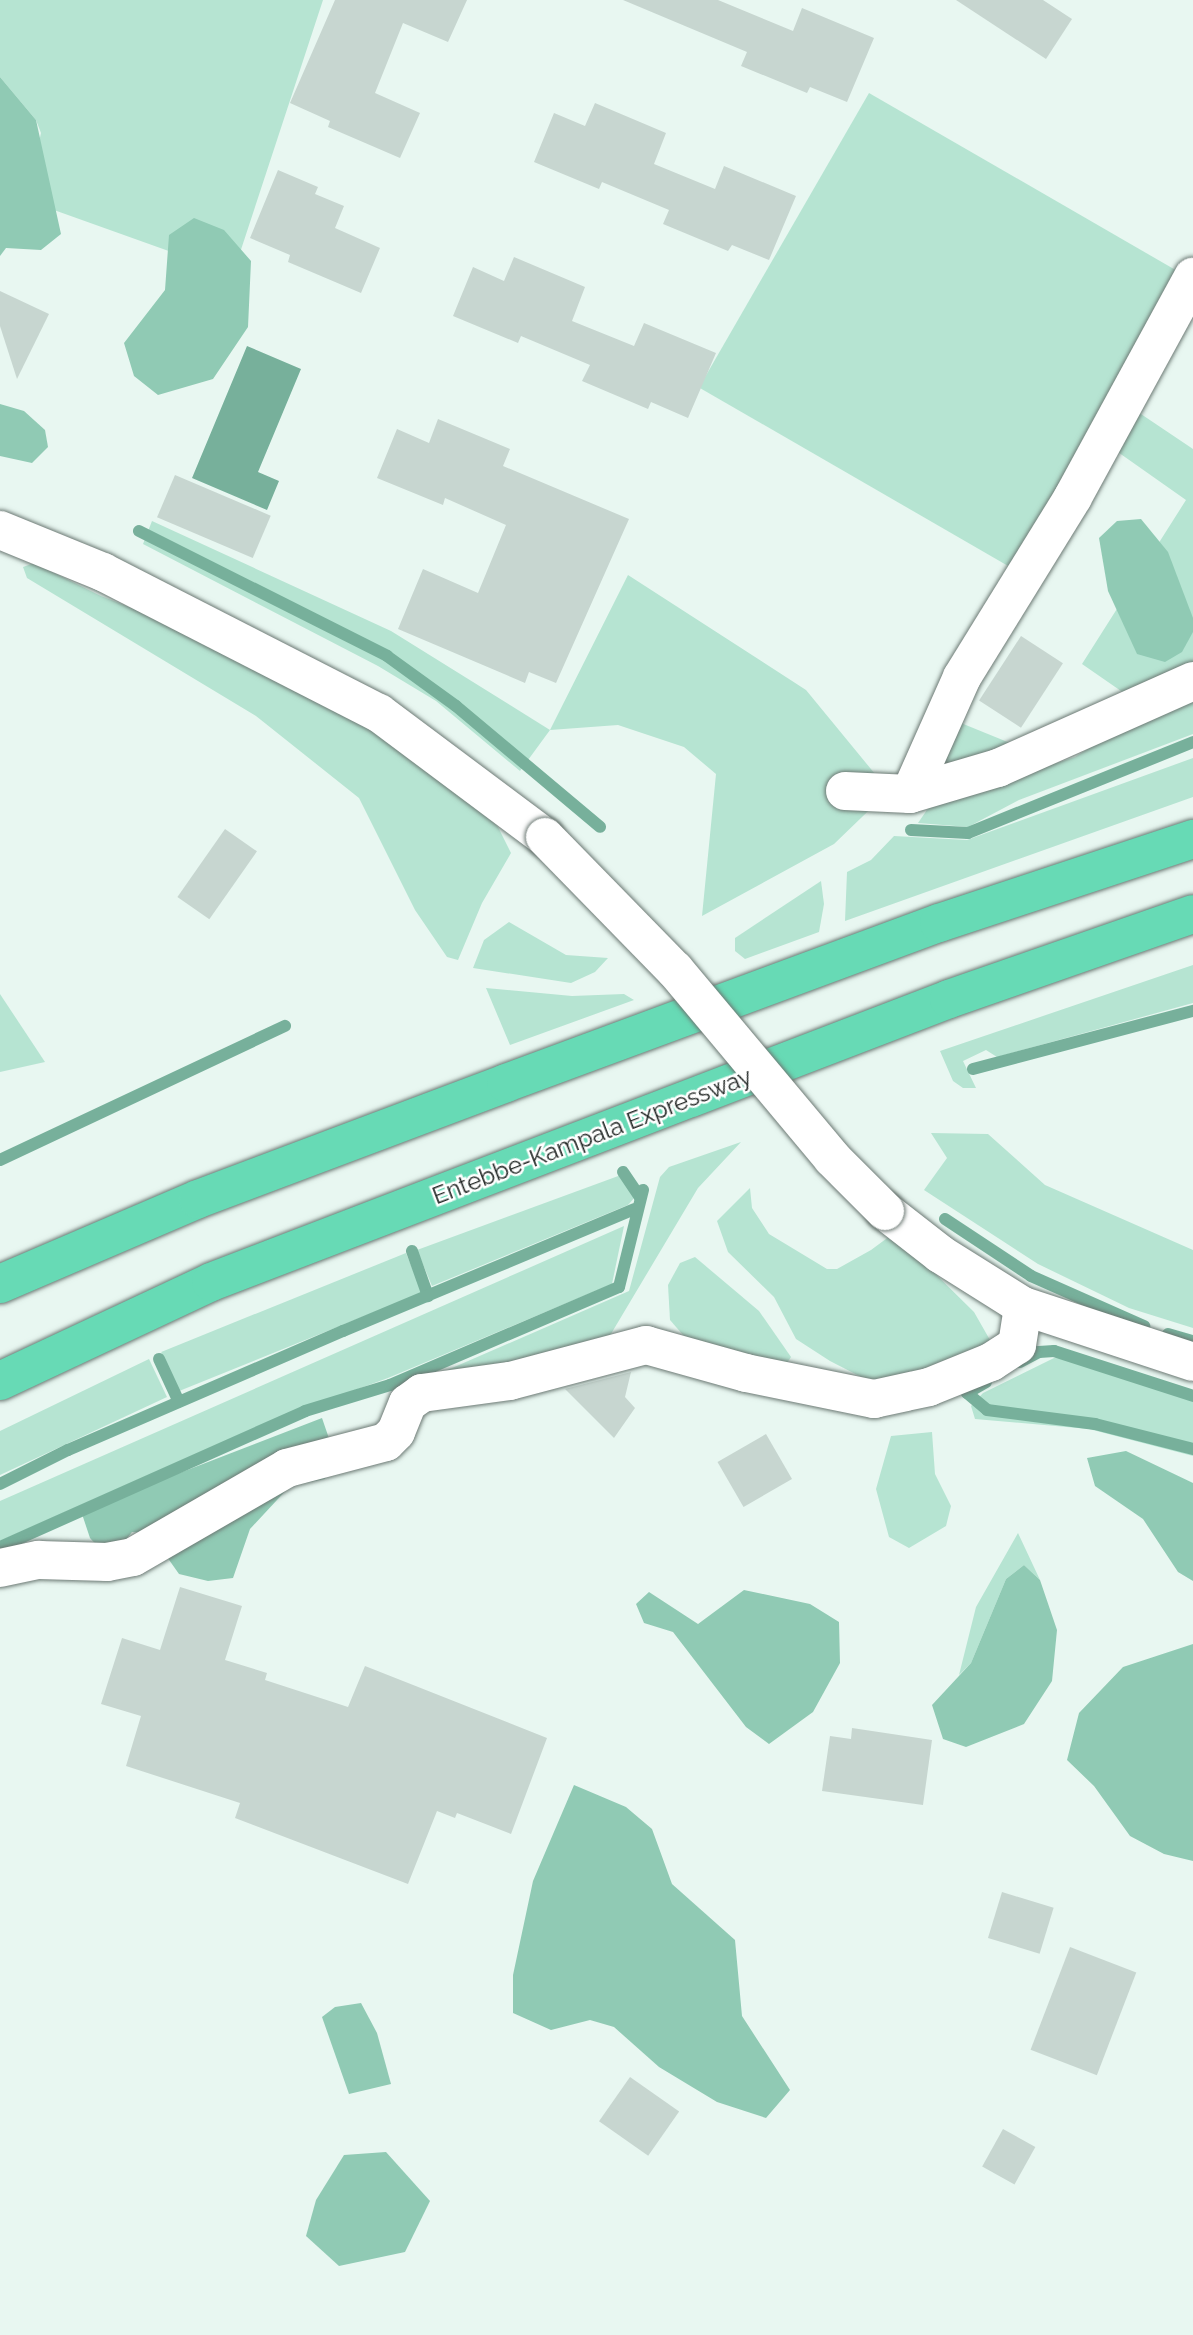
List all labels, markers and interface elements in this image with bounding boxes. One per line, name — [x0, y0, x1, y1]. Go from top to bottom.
street label: Entebbe-Kampala Expressway — [428, 1062, 756, 1210]

